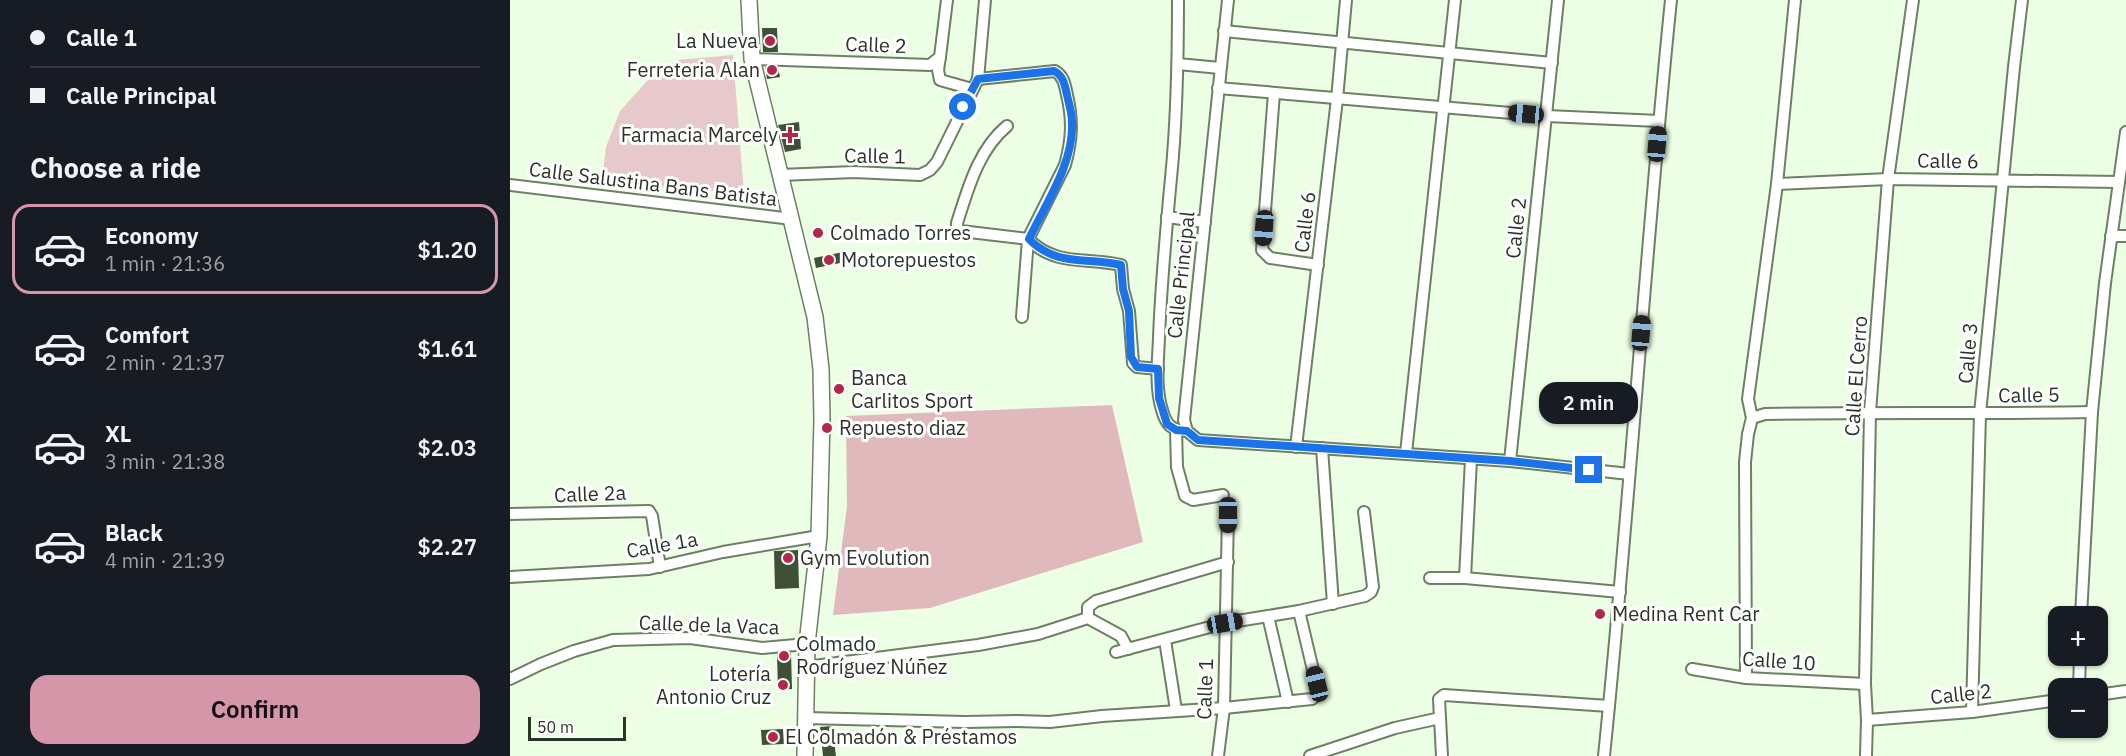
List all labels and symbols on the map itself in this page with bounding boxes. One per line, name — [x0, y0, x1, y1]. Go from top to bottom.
place label: La Nueva — [676, 27, 758, 54]
street label: Calle 2 — [845, 30, 907, 59]
marker: La Nueva — [763, 34, 777, 48]
place label: Ferreteria Alan — [627, 56, 760, 83]
marker: Ferreteria Alan — [765, 63, 779, 77]
route start — [949, 93, 976, 120]
car — [1507, 103, 1545, 125]
place label: Farmacia Marcely — [621, 121, 778, 148]
car — [1646, 125, 1668, 163]
marker: Farmacia Marcely — [783, 128, 797, 142]
street label: Calle 1 — [844, 141, 906, 170]
street label: Calle 6 — [1917, 146, 1979, 175]
street label: Calle Salustina Bans Batista — [528, 155, 779, 212]
street label: Calle 6 — [1287, 190, 1322, 254]
street label: Calle 2 — [1499, 196, 1532, 260]
car — [1254, 209, 1274, 247]
street label: Calle Principal — [1160, 210, 1201, 340]
place label: Colmado Torres — [830, 219, 971, 246]
marker: Colmado Torres — [811, 226, 825, 240]
place label: Motorepuestos — [841, 246, 976, 273]
marker: Motorepuestos — [822, 253, 836, 267]
car — [1630, 314, 1652, 352]
street label: Calle El Cerro — [1838, 315, 1873, 437]
street label: Calle 3 — [1951, 321, 1984, 385]
place label: Banca Carlitos Sport — [851, 364, 973, 414]
street label: Calle 5 — [1998, 380, 2060, 409]
marker: Banca Carlitos Sport — [832, 382, 846, 396]
callout: 2 min — [1540, 383, 1638, 425]
place label: Repuesto diaz — [839, 414, 965, 441]
marker: Repuesto diaz — [820, 421, 834, 435]
route end — [1575, 456, 1602, 483]
street label: Calle 2a — [553, 479, 627, 508]
car — [1219, 497, 1237, 533]
street label: Calle 1a — [624, 525, 700, 564]
place label: Gym Evolution — [800, 544, 930, 571]
marker: Gym Evolution — [781, 551, 795, 565]
place label: Medina Rent Car — [1612, 600, 1760, 627]
marker: Medina Rent Car — [1593, 607, 1607, 621]
street label: Calle de la Vaca — [638, 609, 780, 640]
car — [1206, 611, 1244, 635]
place label: Colmado Rodríguez Núñez — [796, 630, 947, 680]
street label: Calle 10 — [1741, 644, 1817, 677]
marker: Colmado Rodríguez Núñez — [777, 649, 791, 663]
street label: Calle 1 — [1190, 658, 1219, 720]
place label: Lotería Antonio Cruz — [656, 660, 771, 710]
car — [1304, 664, 1330, 704]
street label: Calle 2 — [1929, 677, 1993, 710]
marker: Lotería Antonio Cruz — [776, 678, 790, 692]
scale bar — [528, 714, 626, 742]
place label: El Colmadón & Préstamos — [785, 723, 1017, 750]
marker: El Colmadón & Préstamos — [766, 730, 780, 744]

